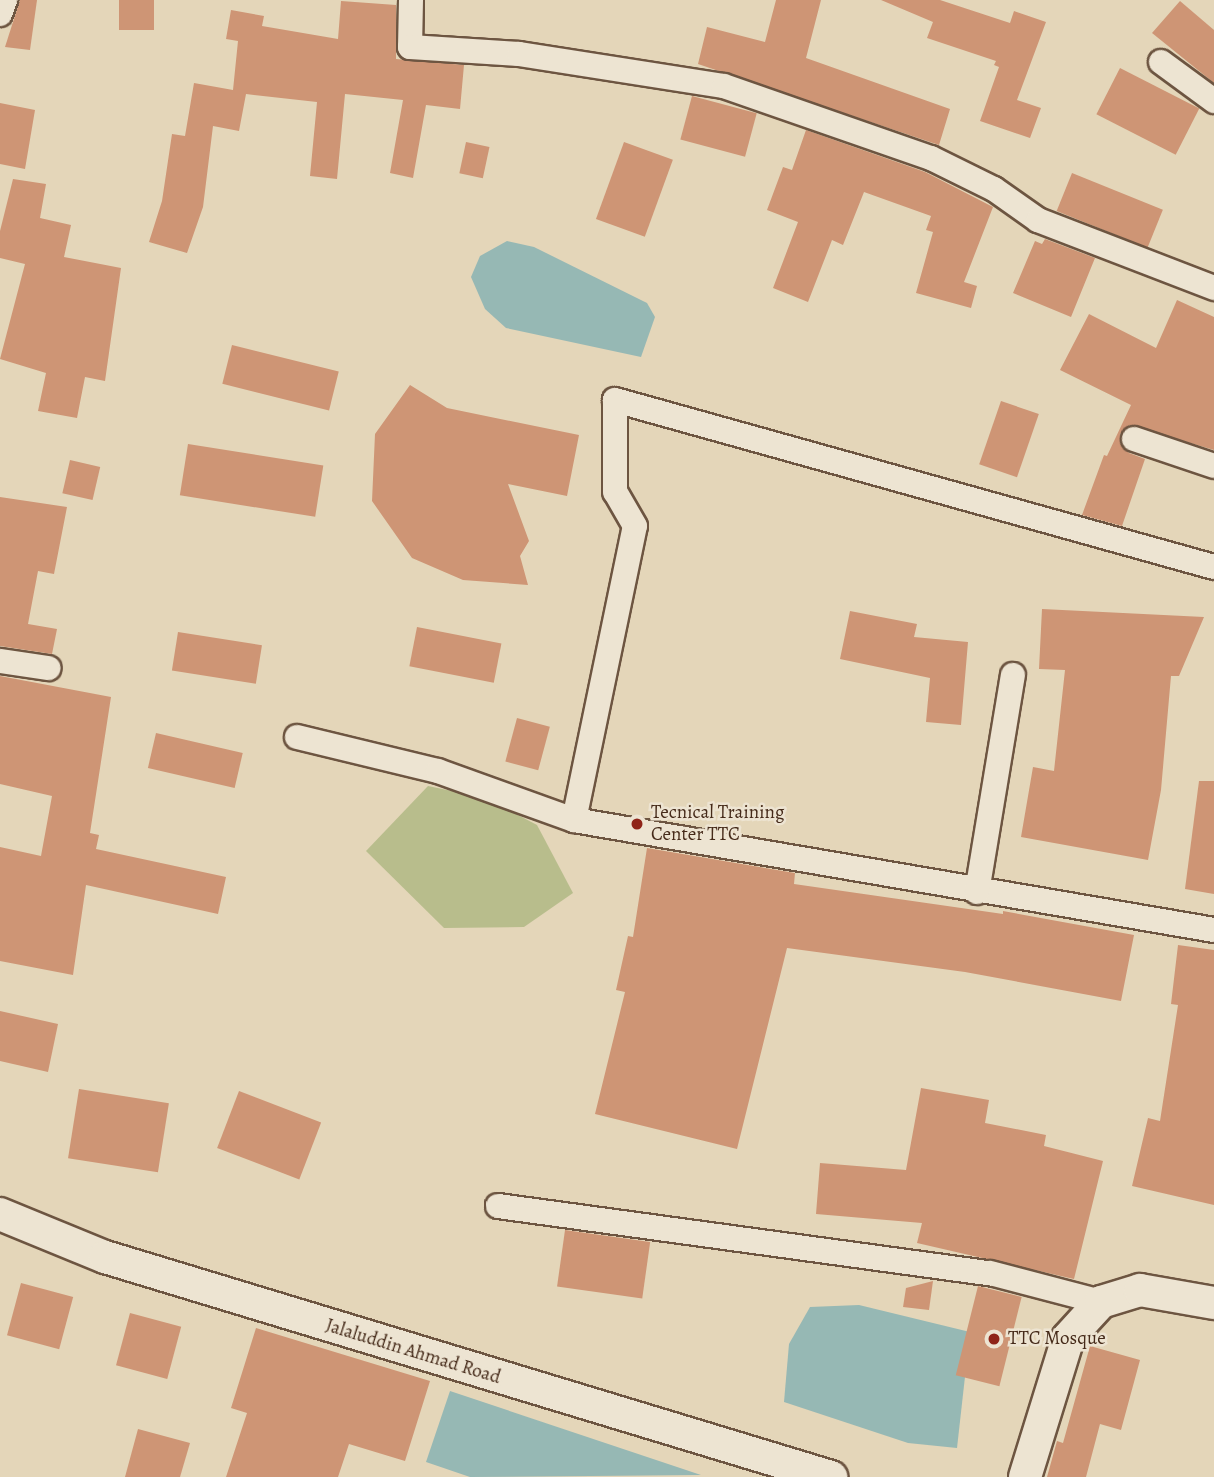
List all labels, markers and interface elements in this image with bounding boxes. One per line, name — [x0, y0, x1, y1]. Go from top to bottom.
place label: Tecnical Training Center TTC — [651, 802, 784, 846]
marker: Tecnical Training Center TTC — [629, 816, 645, 832]
street label: Jalaluddin Ahmad Road — [323, 1315, 503, 1389]
place label: TTC Mosque — [1008, 1328, 1106, 1350]
marker: TTC Mosque — [986, 1331, 1002, 1347]

